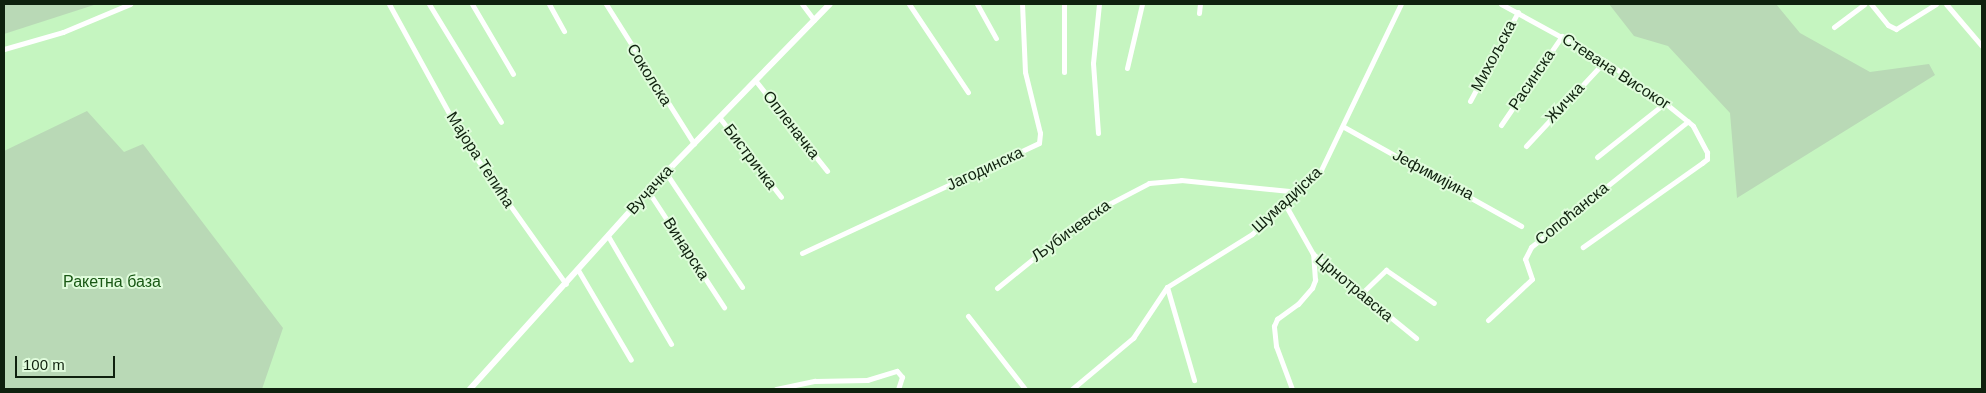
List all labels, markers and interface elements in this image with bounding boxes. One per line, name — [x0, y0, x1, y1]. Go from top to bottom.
street label: Михољска — [1467, 17, 1521, 95]
street label: Стевана Високог — [1558, 30, 1674, 114]
street label: Соколска — [622, 40, 676, 110]
street label: Расинска — [1505, 46, 1559, 114]
street label: Жичка — [1542, 79, 1588, 127]
street label: Опленачка — [758, 87, 824, 163]
street label: Мајора Тепића — [442, 109, 518, 211]
street label: Бистричка — [719, 120, 781, 194]
street label: Јагодинска — [944, 143, 1026, 195]
street label: Јефимијина — [1389, 146, 1477, 204]
street label: Вучачка — [623, 161, 677, 219]
street label: Шумадијска — [1248, 163, 1326, 237]
street label: Сопоћанска — [1531, 179, 1613, 249]
street label: Љубичевска — [1028, 196, 1114, 266]
street label: Винарска — [659, 214, 713, 284]
street label: Црнотравска — [1311, 250, 1397, 326]
park label: Ракетна база — [63, 272, 161, 292]
scale bar — [18, 346, 118, 378]
text: 100 m — [23, 356, 65, 373]

